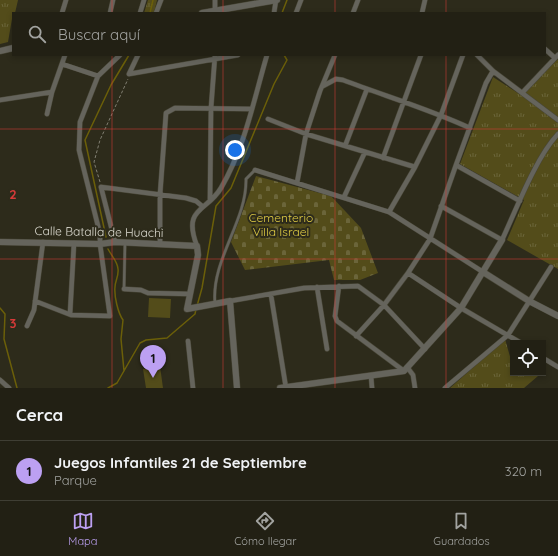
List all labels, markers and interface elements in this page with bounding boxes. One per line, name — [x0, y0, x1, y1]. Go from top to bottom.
search box — [12, 12, 546, 56]
icon: search — [26, 23, 48, 45]
text: Buscar aquí — [58, 25, 140, 44]
your location — [225, 140, 245, 160]
text: 2 — [9, 186, 17, 202]
park label: Cementerio Villa Israel — [249, 210, 313, 239]
street label: Calle Batalla de Huachi — [35, 223, 163, 240]
text: 3 — [10, 315, 17, 331]
map controls — [510, 340, 546, 376]
button: locate — [510, 340, 546, 376]
pin: 1 — [140, 345, 166, 378]
text: Cerca — [16, 404, 63, 425]
text: Juegos Infantiles 21 de Septiembre — [54, 453, 307, 472]
text: 1 — [26, 463, 32, 479]
text: 320 m — [505, 463, 542, 479]
text: Parque — [54, 472, 97, 488]
tab: Mapa — [68, 510, 97, 548]
tab: Cómo llegar — [234, 510, 297, 548]
tab: Guardados — [433, 510, 490, 548]

